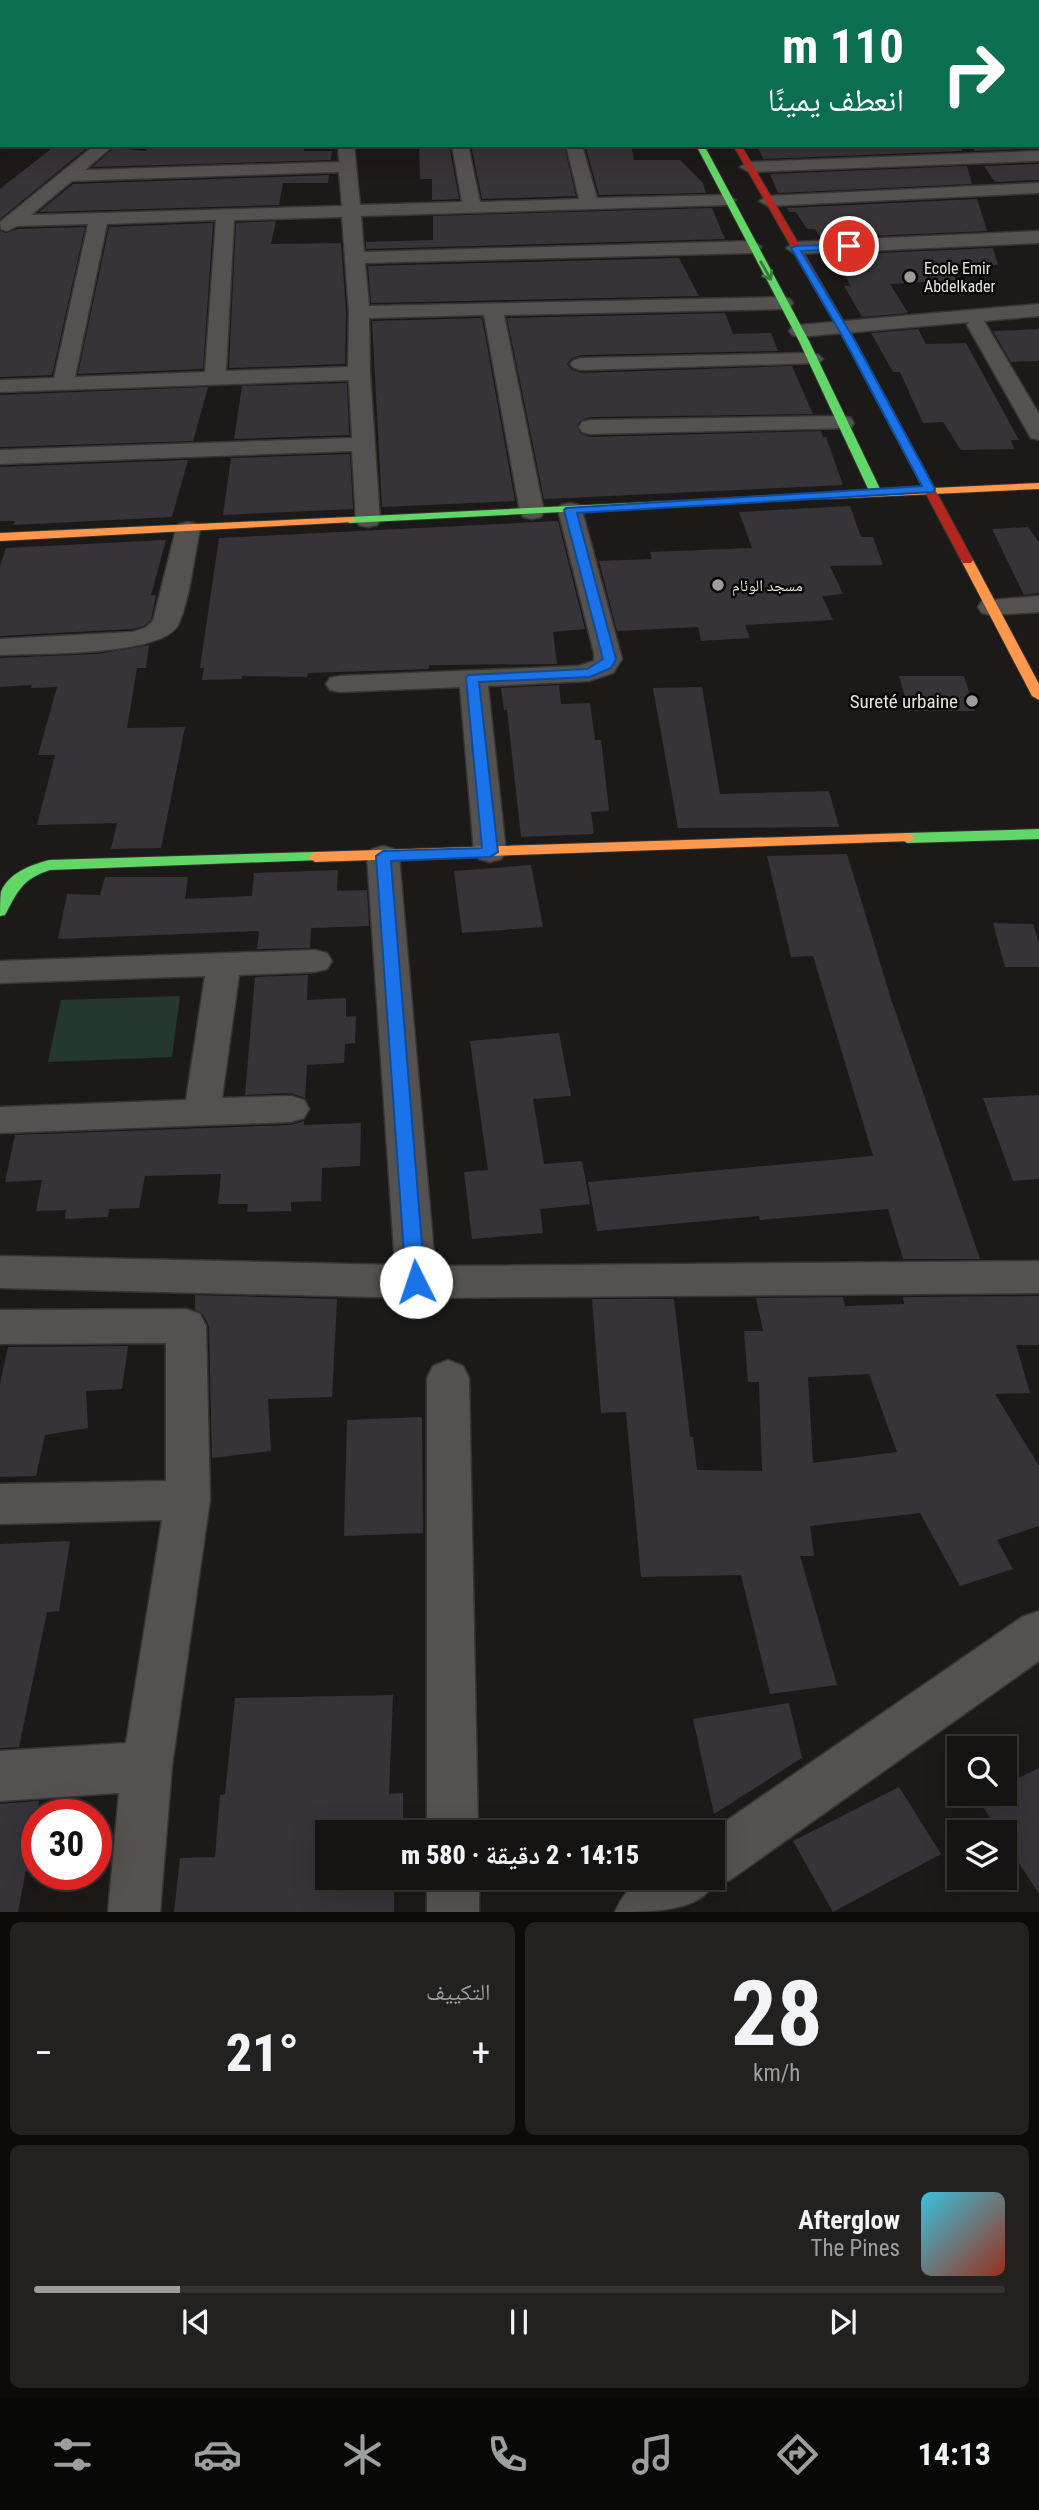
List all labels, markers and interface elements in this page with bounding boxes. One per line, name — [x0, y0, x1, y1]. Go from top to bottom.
text: 110 m — [782, 18, 904, 75]
icon: right — [928, 28, 1019, 119]
text: انعطف يمينًا — [768, 81, 904, 119]
pin — [819, 216, 879, 276]
icon: arrive — [830, 227, 868, 265]
place label: Ecole Emir Abdelkader — [924, 259, 996, 296]
one-way arrow — [760, 260, 773, 281]
marker: Ecole Emir Abdelkader — [902, 269, 918, 285]
place label: مسجد الوئام — [732, 576, 803, 596]
marker: مسجد الوئام — [710, 577, 726, 593]
place label: Sureté urbaine — [850, 690, 958, 713]
marker: Sureté urbaine — [964, 693, 980, 709]
position arrow — [379, 1245, 453, 1319]
map controls — [947, 1736, 1017, 1890]
button: search — [947, 1736, 1017, 1806]
speed limit sign: 30 — [21, 1799, 112, 1890]
button: layers — [947, 1820, 1017, 1890]
text: 14:15 · 2 دقيقة · 580 m — [401, 1840, 639, 1870]
text: 28 — [731, 1961, 823, 2067]
text: التكييف — [426, 1979, 491, 2006]
text: 21° — [226, 2023, 299, 2084]
text: − — [34, 2031, 53, 2075]
text: + — [472, 2031, 490, 2075]
text: km/h — [753, 2060, 800, 2087]
text: Afterglow — [798, 2205, 900, 2235]
text: The Pines — [810, 2235, 900, 2262]
icon: previous — [177, 2303, 215, 2341]
icon: pause — [500, 2303, 538, 2341]
icon: next — [824, 2303, 862, 2341]
icon: filters — [48, 2430, 97, 2479]
icon: car — [193, 2430, 242, 2479]
icon: climate — [338, 2430, 387, 2479]
icon: phone — [483, 2430, 532, 2479]
icon: music — [628, 2430, 677, 2479]
icon: directions — [773, 2430, 822, 2479]
text: 14:13 — [918, 2435, 991, 2473]

